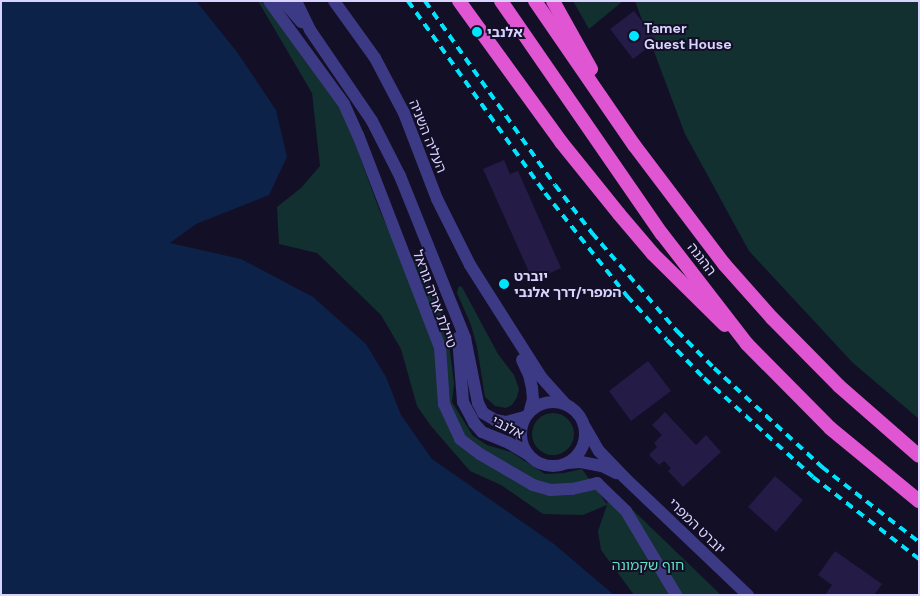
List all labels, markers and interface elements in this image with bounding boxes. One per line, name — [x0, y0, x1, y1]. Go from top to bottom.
place label: Tamer Guest House — [644, 20, 732, 52]
place label: אלנבי — [487, 24, 523, 40]
marker: אלנבי — [471, 26, 483, 38]
marker: Tamer Guest House — [628, 30, 640, 42]
street label: העליה השניה — [406, 97, 450, 175]
street label: ההגנה — [684, 239, 720, 279]
street label: טיילת אריה גוראל — [410, 248, 460, 350]
place label: יוברט המפרי/דרך אלנבי — [514, 268, 621, 300]
marker: יוברט המפרי/דרך אלנבי — [498, 278, 510, 290]
street label: אלנבי — [489, 412, 527, 442]
street label: יוברט המפרי — [665, 495, 729, 557]
park label: חוף שקמונה — [612, 557, 684, 573]

